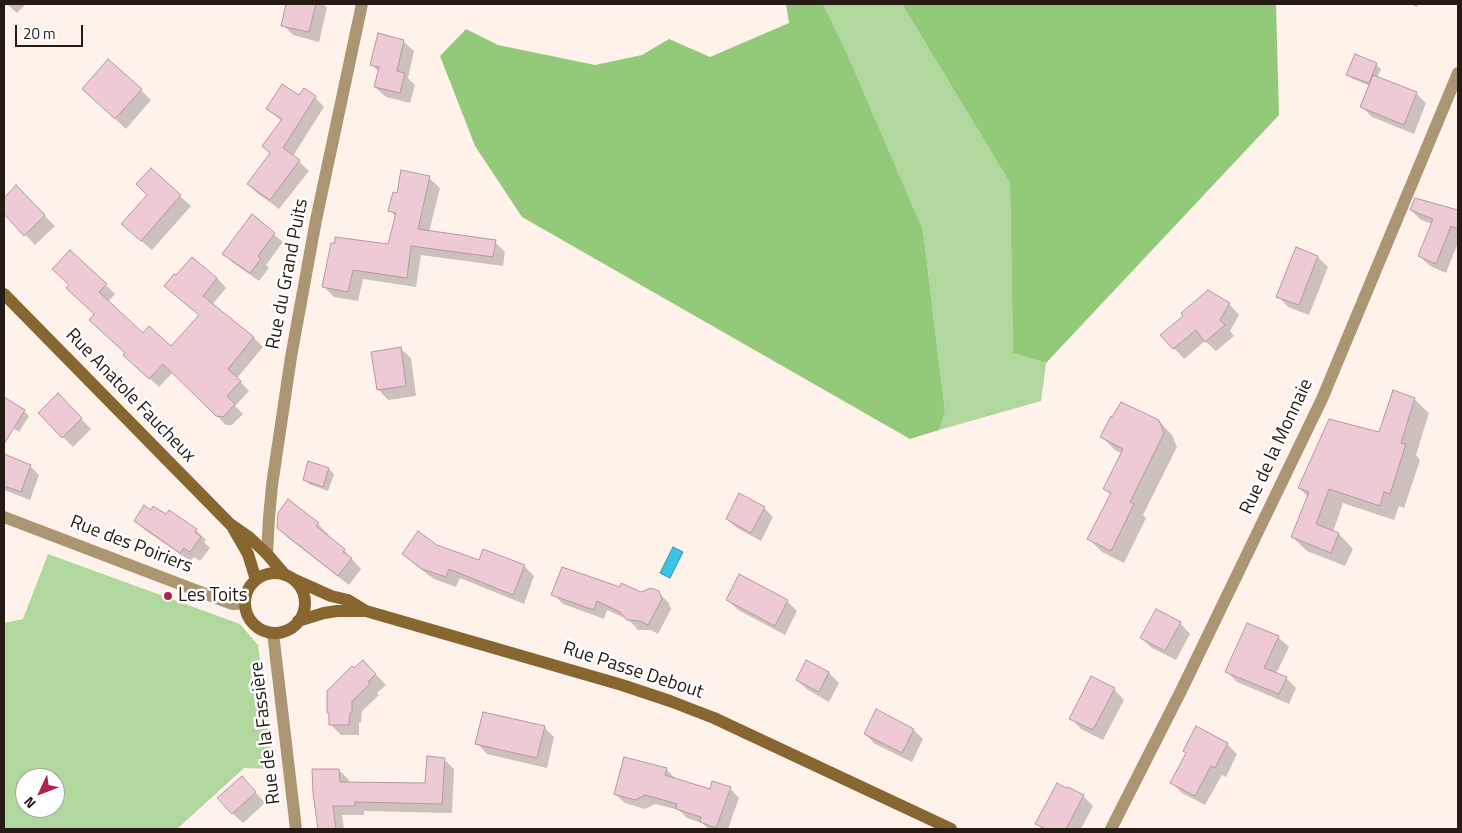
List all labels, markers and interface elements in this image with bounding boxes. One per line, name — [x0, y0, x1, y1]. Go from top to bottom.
scale bar — [18, 15, 85, 47]
text: 20 m — [23, 22, 56, 45]
street label: Rue du Grand Puits — [262, 197, 314, 351]
street label: Rue Anatole Faucheux — [60, 324, 200, 468]
street label: Rue de la Monnaie — [1236, 376, 1318, 518]
street label: Rue des Poiriers — [67, 511, 195, 579]
place label: Les Toits — [178, 585, 248, 607]
marker: Les Toits — [162, 590, 174, 602]
street label: Rue Passe Debout — [560, 638, 706, 704]
street label: Rue de la Fassière — [246, 660, 286, 806]
north arrow — [15, 768, 65, 818]
text: N — [18, 792, 40, 814]

